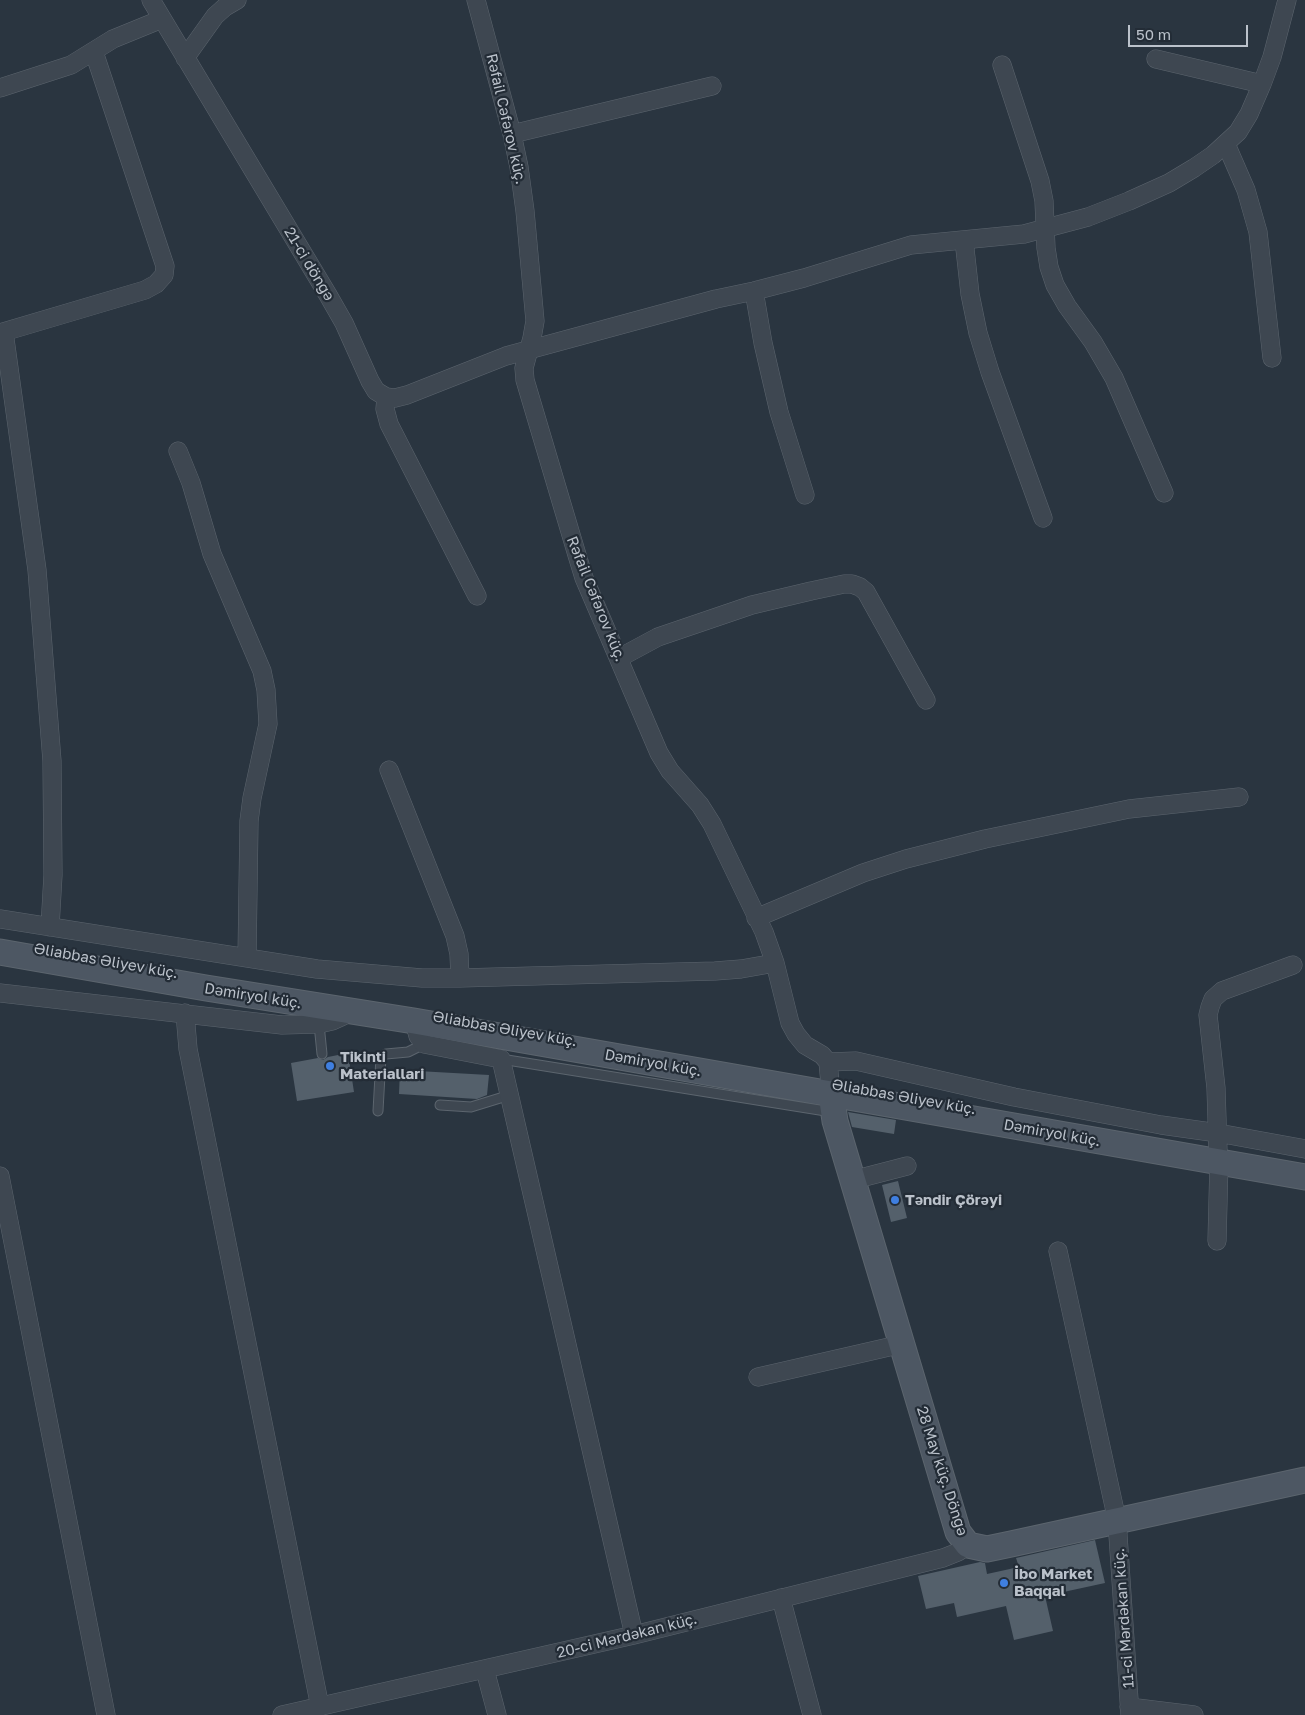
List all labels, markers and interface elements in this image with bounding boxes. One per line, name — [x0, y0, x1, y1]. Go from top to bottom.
scale bar — [1130, 15, 1250, 47]
text: 50 m — [1136, 25, 1171, 43]
street label: Rəfail Cəfərov küç. — [482, 52, 530, 186]
street label: 21-ci döngə — [280, 224, 338, 304]
street label: Rəfail Cəfərov küç. — [563, 534, 629, 664]
street label: Əliabbas Əliyev küç. — [33, 939, 179, 983]
street label: Dəmiryol küç. — [203, 979, 303, 1013]
street label: Əliabbas Əliyev küç. — [432, 1007, 578, 1051]
street label: Dəmiryol küç. — [603, 1046, 703, 1080]
place label: Tikinti Materiallari — [340, 1048, 424, 1083]
marker: Tikinti Materiallari — [324, 1060, 336, 1072]
street label: Əliabbas Əliyev küç. — [831, 1075, 977, 1119]
street label: Dəmiryol küç. — [1002, 1116, 1102, 1150]
place label: Təndir Çörəyi — [905, 1191, 1002, 1209]
marker: Təndir Çörəyi — [889, 1194, 901, 1206]
street label: 28 May küç. Döngə — [913, 1404, 971, 1538]
street label: 11-ci Mərdəkan küç. — [1110, 1547, 1138, 1689]
place label: İbo Market Baqqal — [1014, 1565, 1092, 1600]
marker: İbo Market Baqqal — [998, 1577, 1010, 1589]
street label: 20-ci Mərdəkan küç. — [555, 1610, 699, 1662]

